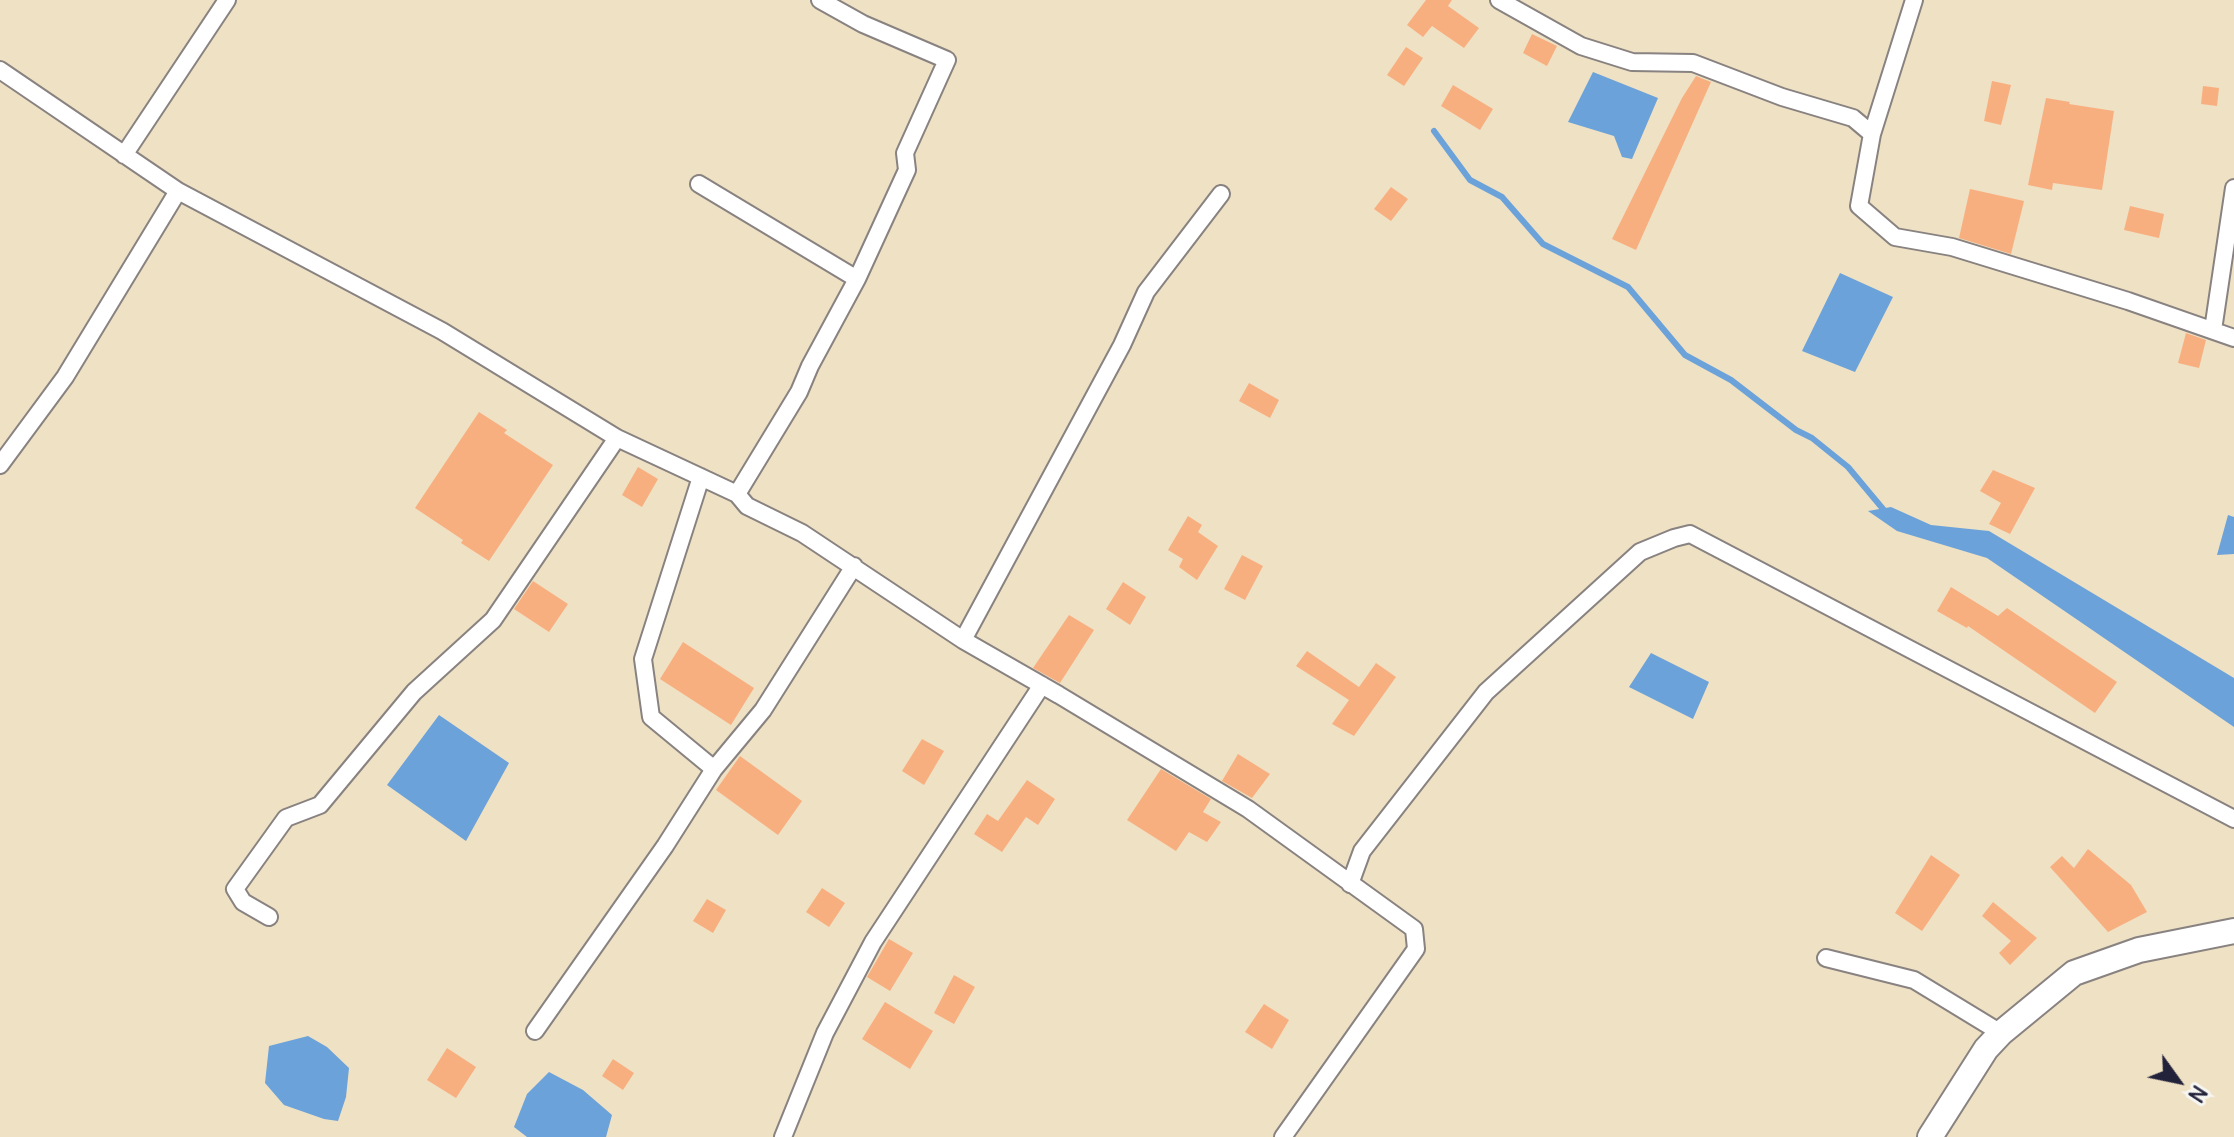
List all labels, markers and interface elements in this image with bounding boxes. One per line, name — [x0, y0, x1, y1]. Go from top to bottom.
north arrow — [2138, 1041, 2218, 1121]
text: N — [2182, 1080, 2214, 1108]

